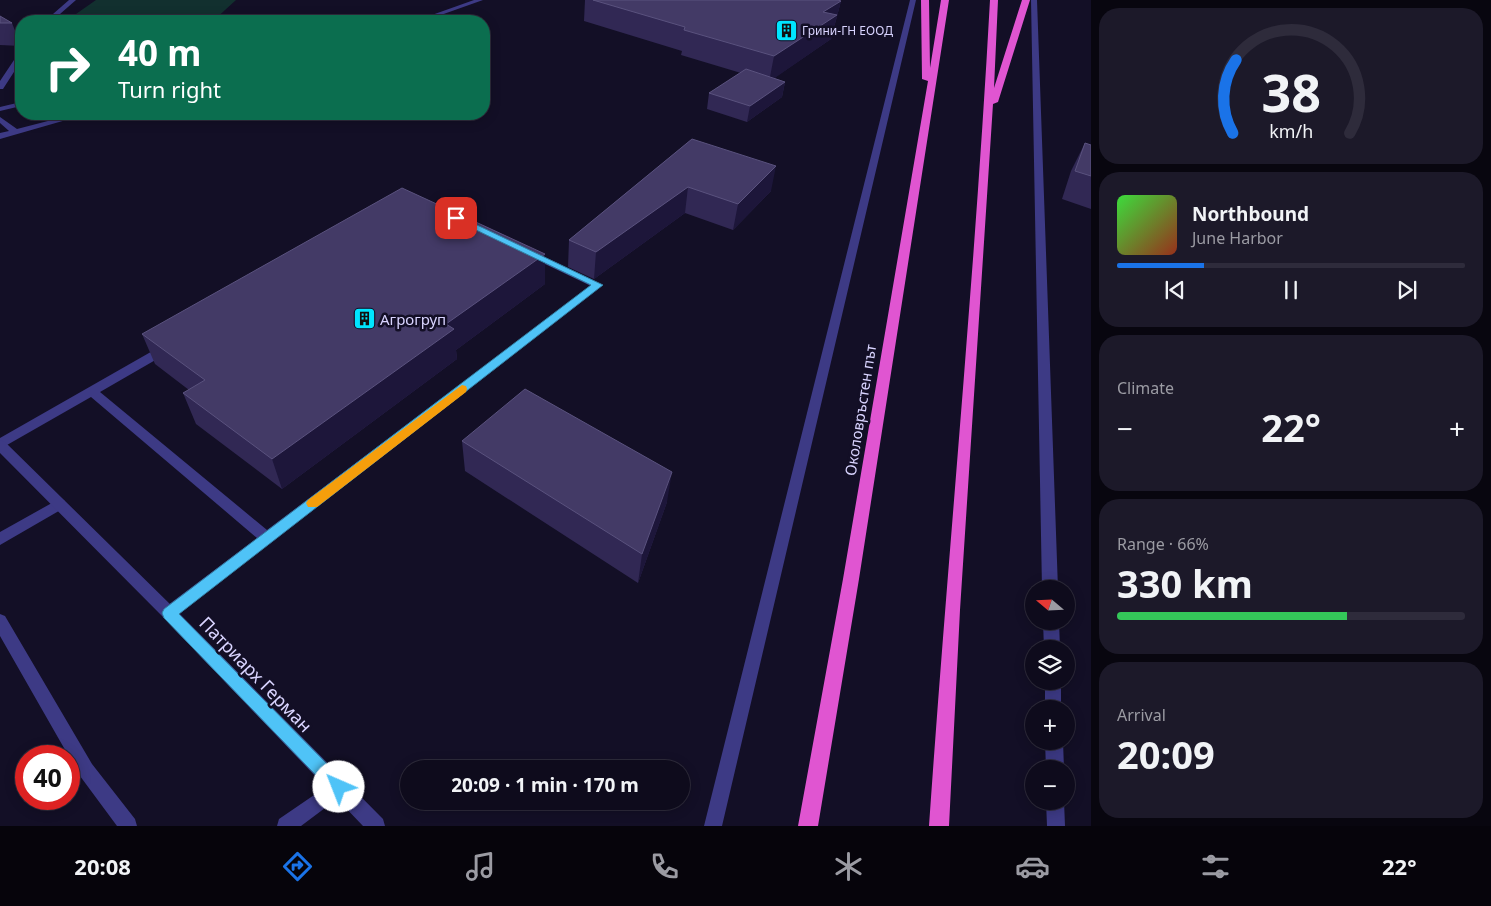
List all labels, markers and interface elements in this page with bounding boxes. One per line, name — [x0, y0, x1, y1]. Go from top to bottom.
building icon: Грини-ГН ЕООД — [774, 18, 798, 42]
place label: Грини-ГН ЕООД — [802, 22, 893, 39]
text: 40 m — [118, 29, 201, 76]
icon: right — [35, 35, 100, 100]
text: 38 — [1261, 56, 1321, 127]
text: Turn right — [118, 74, 221, 104]
text: km/h — [1269, 119, 1313, 143]
pin — [435, 197, 477, 239]
text: Northbound — [1192, 201, 1309, 227]
icon: arrive — [442, 204, 470, 232]
text: June Harbor — [1192, 227, 1283, 249]
icon: previous — [1161, 276, 1189, 304]
icon: pause — [1277, 276, 1305, 304]
icon: next — [1393, 276, 1421, 304]
building icon: Агрогруп — [352, 307, 376, 331]
place label: Агрогруп — [380, 309, 446, 329]
street label: Околовръстен път — [840, 343, 880, 477]
text: Climate — [1117, 377, 1174, 399]
text: 22° — [1261, 401, 1321, 453]
text: − — [1117, 409, 1133, 447]
text: + — [1449, 409, 1465, 447]
text: Range · 66% — [1117, 533, 1209, 555]
text: 330 km — [1117, 557, 1253, 609]
north arrow — [1025, 580, 1075, 630]
map controls — [1025, 580, 1075, 810]
street label: Патриарх Герман — [195, 611, 317, 737]
button: layers — [1025, 640, 1075, 690]
button: + — [1025, 700, 1075, 750]
text: Arrival — [1117, 704, 1166, 726]
text: 20:09 — [1117, 728, 1215, 780]
speed limit sign: 40 — [15, 745, 80, 810]
position arrow — [312, 760, 364, 812]
button: − — [1025, 760, 1075, 810]
text: 20:09 · 1 min · 170 m — [451, 772, 639, 798]
icon: directions — [280, 849, 315, 884]
icon: music — [463, 849, 498, 884]
icon: phone — [647, 849, 682, 884]
icon: climate — [831, 849, 866, 884]
icon: car — [1015, 849, 1050, 884]
icon: filters — [1198, 849, 1233, 884]
text: 20:08 — [74, 851, 131, 881]
text: 22° — [1382, 851, 1417, 881]

